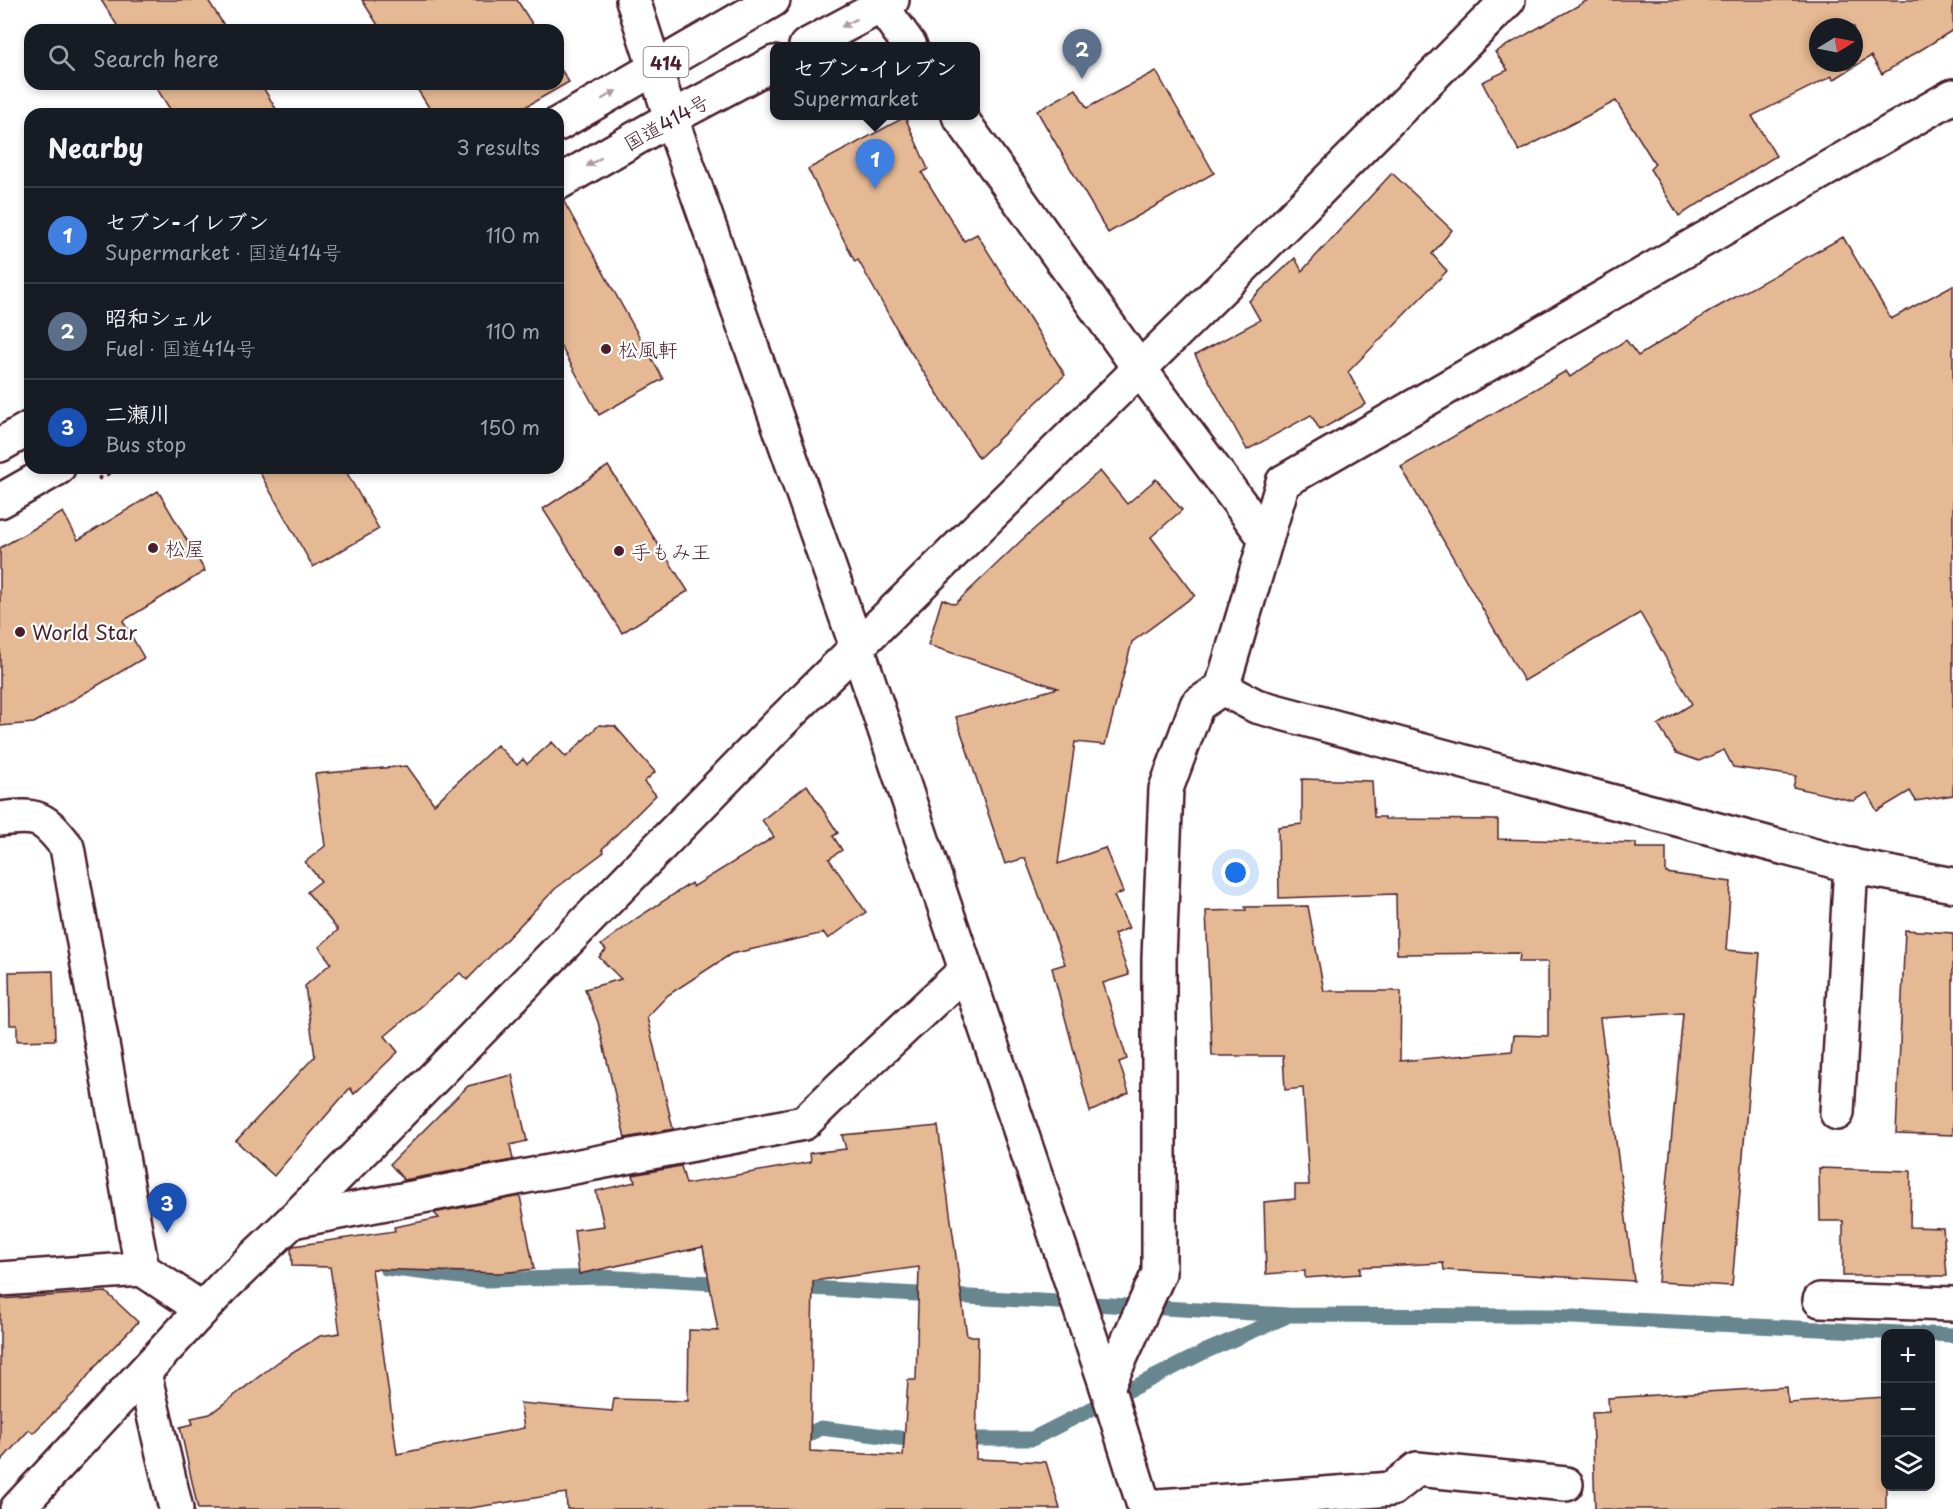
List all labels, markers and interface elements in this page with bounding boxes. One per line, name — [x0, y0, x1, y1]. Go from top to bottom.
one-way arrow — [840, 18, 857, 28]
north arrow — [1809, 18, 1863, 72]
search box — [24, 24, 564, 90]
pin: 2 — [1062, 29, 1102, 79]
icon: search — [45, 41, 78, 74]
text: Search here — [93, 41, 219, 74]
popup — [770, 42, 980, 120]
road number: 414 — [644, 47, 688, 77]
text: セブン-イレブン — [793, 50, 957, 83]
text: Supermarket — [793, 83, 918, 113]
street label: 国道414号 — [618, 86, 714, 158]
one-way arrow — [601, 90, 618, 100]
text: Nearby — [48, 128, 143, 167]
text: 3 results — [457, 132, 540, 162]
pin: 1 — [856, 140, 894, 189]
one-way arrow — [585, 157, 602, 167]
text: セブン-イレブン — [105, 204, 269, 237]
text: 1 — [63, 220, 72, 250]
text: 110 m — [486, 220, 540, 250]
text: Supermarket · 国道414号 — [105, 237, 342, 267]
text: 昭和シェル — [105, 300, 213, 333]
text: 2 — [60, 316, 75, 346]
text: 110 m — [486, 316, 540, 346]
text: Fuel · 国道414号 — [105, 333, 256, 363]
place label: 松風軒 — [618, 334, 678, 364]
marker: 松風軒 — [599, 342, 613, 356]
text: 二瀬川 — [105, 396, 171, 429]
text: 3 — [61, 412, 74, 442]
text: 150 m — [480, 412, 540, 442]
text: Bus stop — [105, 429, 186, 459]
place label: 松屋 — [165, 533, 205, 563]
place label: 手もみ王 — [631, 536, 711, 566]
marker: 松屋 — [146, 541, 160, 555]
marker: 手もみ王 — [612, 544, 626, 558]
place label: World Star — [32, 617, 137, 647]
marker: World Star — [13, 625, 27, 639]
your location — [1221, 858, 1250, 887]
pin: 3 — [148, 1184, 186, 1233]
map controls — [1881, 1329, 1935, 1491]
button: + — [1881, 1329, 1935, 1383]
button: − — [1881, 1383, 1935, 1437]
button: layers — [1881, 1437, 1935, 1491]

